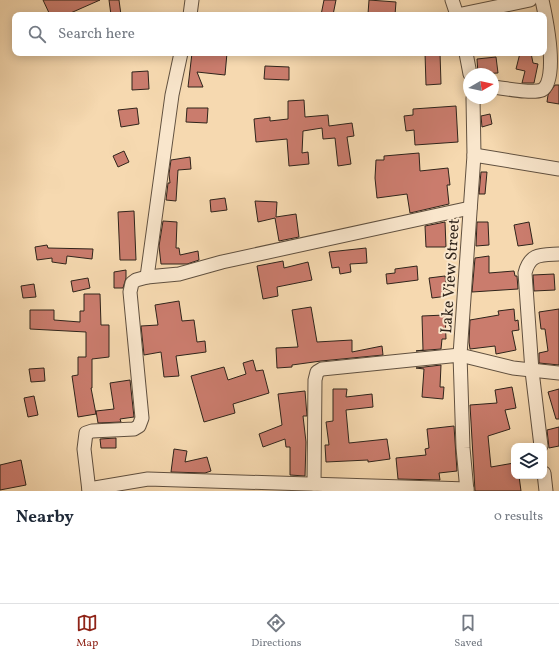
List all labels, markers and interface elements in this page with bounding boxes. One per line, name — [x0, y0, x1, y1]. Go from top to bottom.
search box — [12, 12, 547, 56]
icon: search — [26, 23, 48, 45]
text: Search here — [58, 24, 135, 45]
north arrow — [463, 68, 499, 104]
street label: Lake View Street — [436, 218, 466, 334]
map controls — [511, 443, 547, 479]
button: layers — [511, 443, 547, 479]
text: Nearby — [16, 506, 74, 529]
text: 0 results — [494, 508, 543, 526]
tab: Map — [76, 612, 98, 651]
tab: Directions — [251, 612, 302, 651]
tab: Saved — [454, 612, 483, 651]

